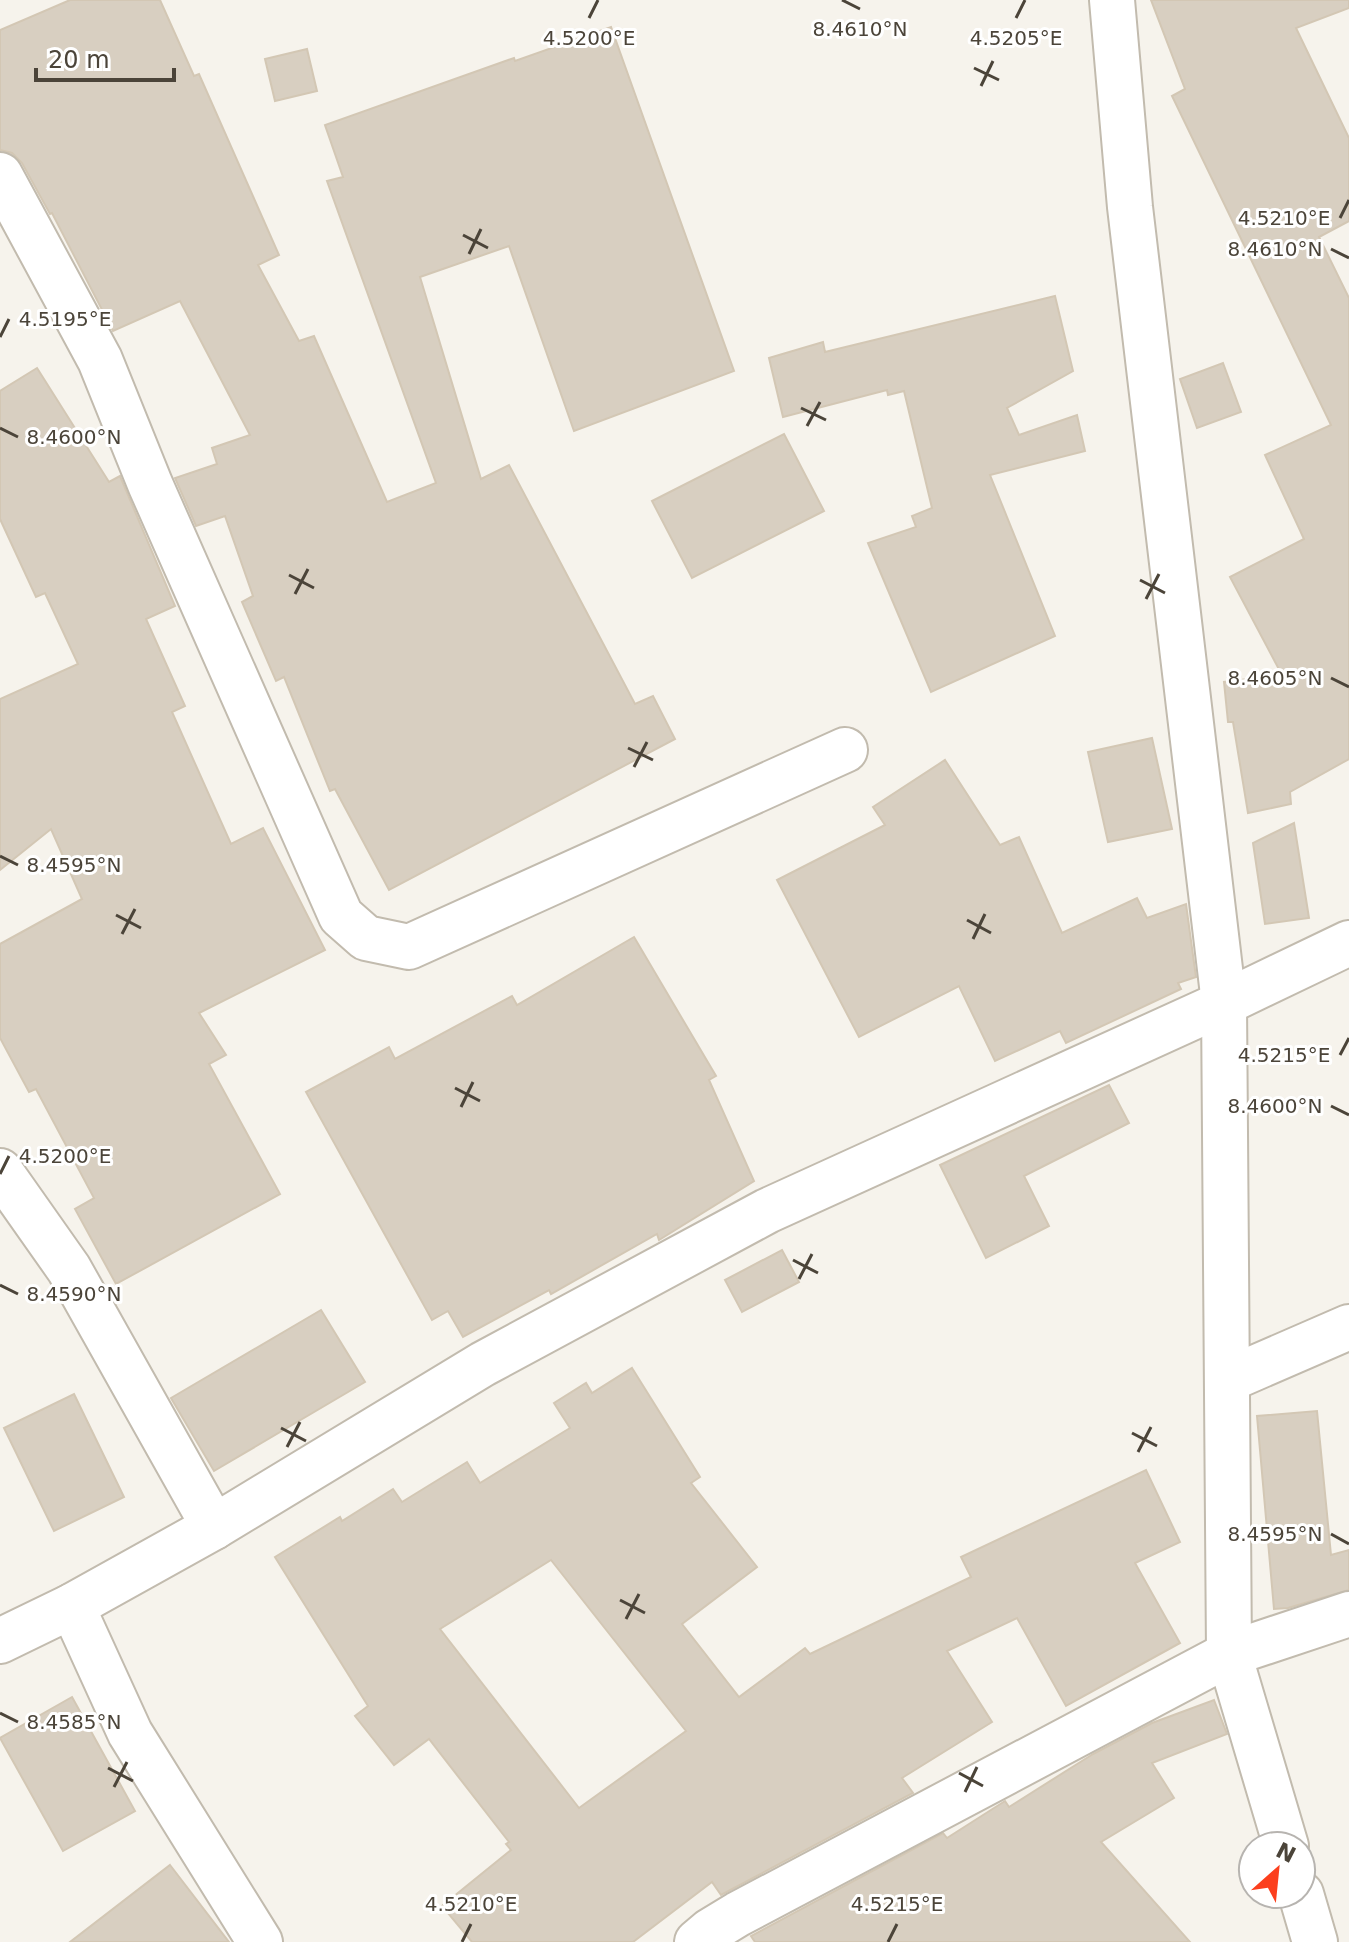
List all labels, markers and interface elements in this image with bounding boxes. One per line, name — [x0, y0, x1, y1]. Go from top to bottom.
text: 8.4610°N — [813, 17, 907, 41]
text: 4.5200°E — [543, 26, 635, 50]
text: 4.5205°E — [970, 26, 1062, 50]
scale bar — [36, 32, 174, 82]
text: 20 m — [48, 46, 110, 74]
text: 4.5210°E — [1238, 206, 1330, 230]
text: 8.4610°N — [1228, 237, 1322, 261]
text: 4.5195°E — [19, 307, 111, 331]
text: 8.4600°N — [27, 425, 121, 449]
text: 8.4605°N — [1228, 666, 1322, 690]
text: 8.4595°N — [27, 853, 121, 877]
text: 4.5215°E — [1238, 1043, 1330, 1067]
text: 8.4600°N — [1228, 1094, 1322, 1118]
text: 4.5200°E — [19, 1144, 111, 1168]
text: 8.4590°N — [27, 1282, 121, 1306]
text: 8.4595°N — [1228, 1522, 1322, 1546]
text: 8.4585°N — [27, 1710, 121, 1734]
north arrow — [1237, 1830, 1317, 1910]
text: N — [1272, 1837, 1300, 1868]
text: 4.5210°E — [425, 1892, 517, 1916]
text: 4.5215°E — [851, 1892, 943, 1916]

